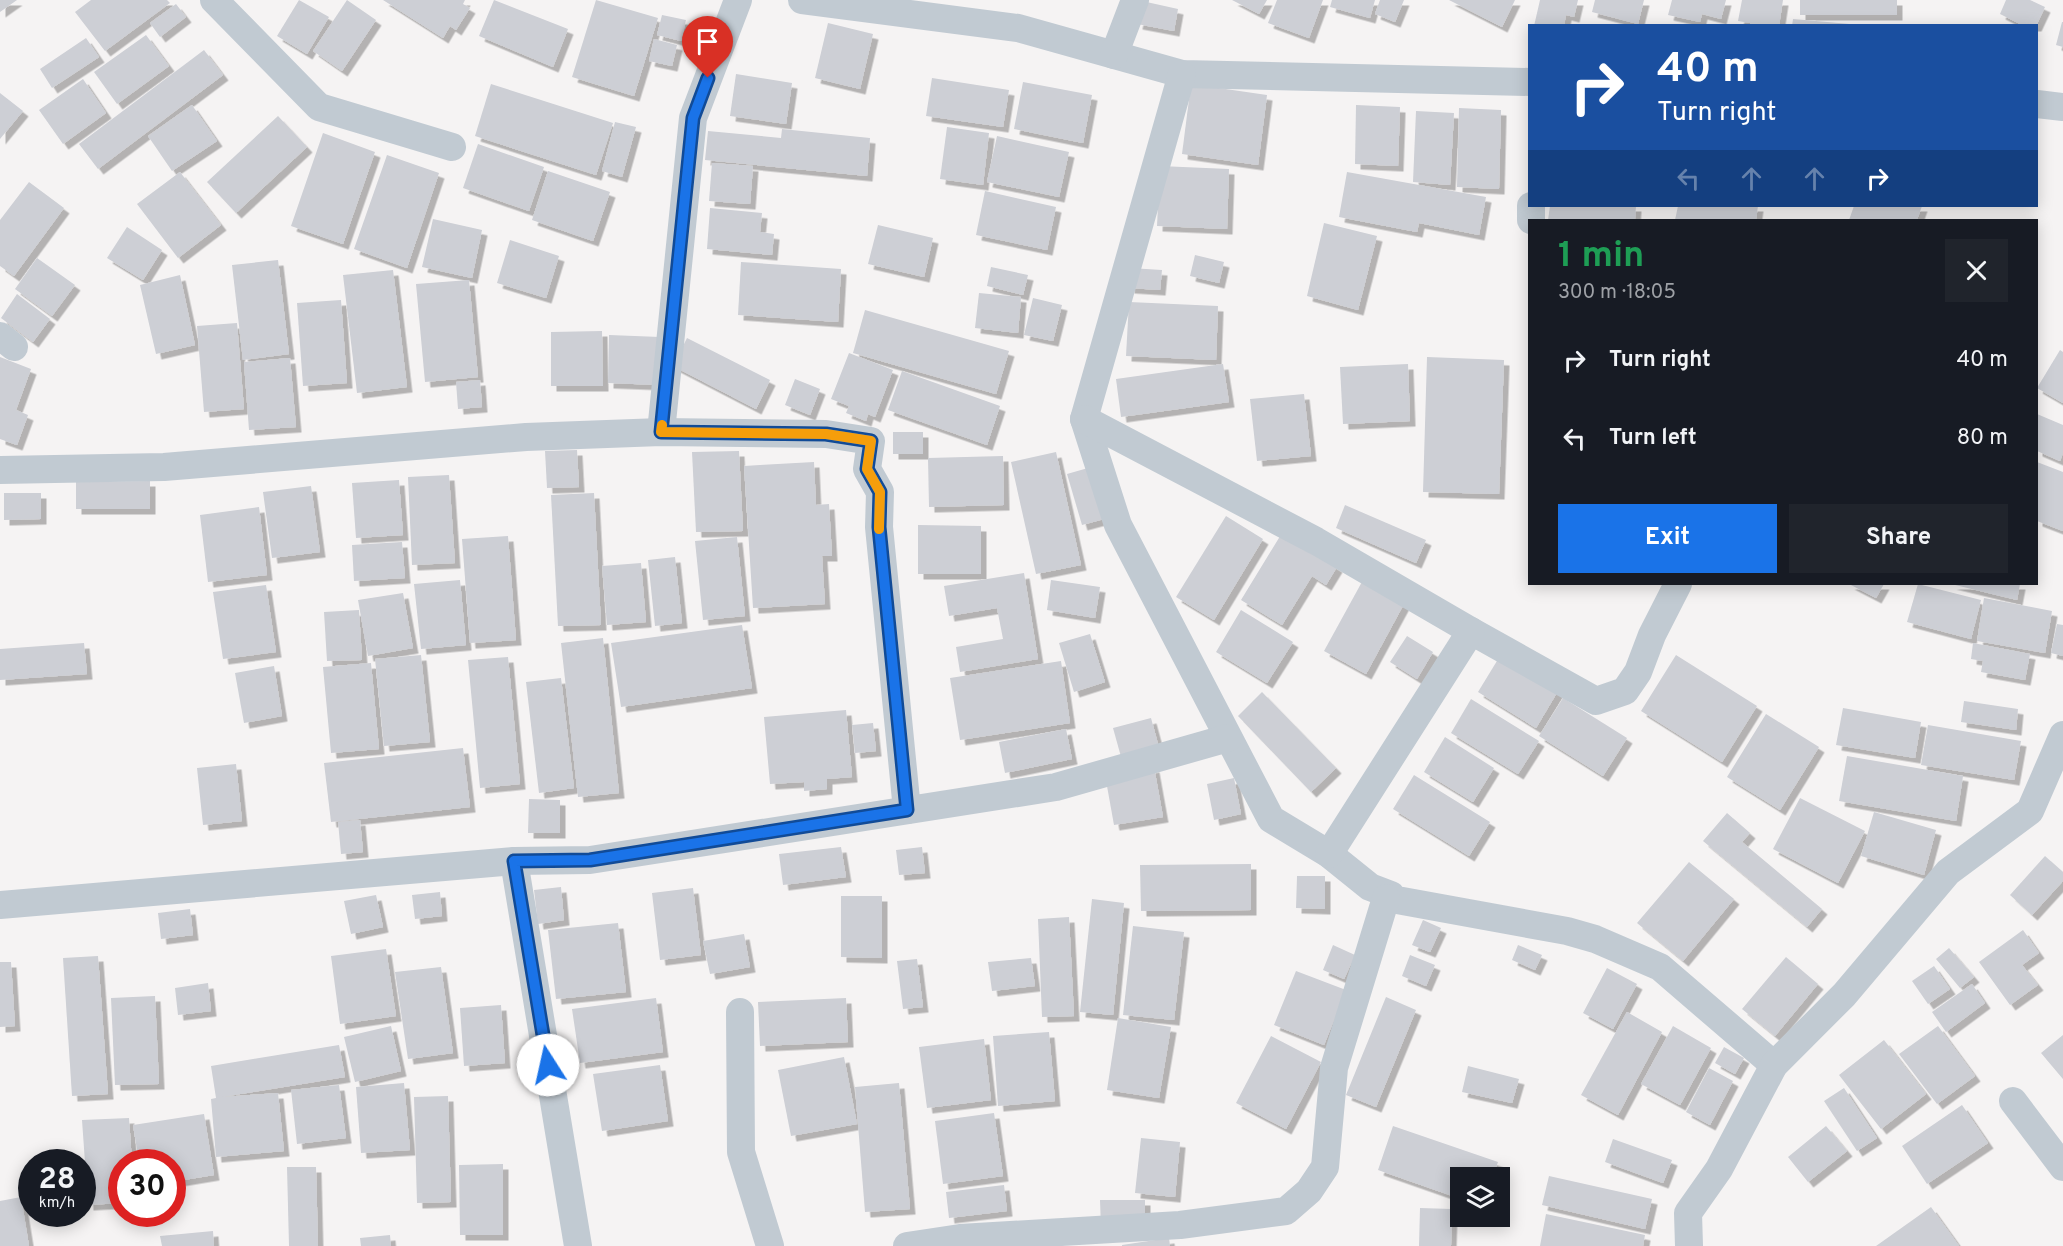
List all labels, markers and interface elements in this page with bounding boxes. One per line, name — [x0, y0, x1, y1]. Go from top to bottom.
pin — [682, 16, 733, 78]
icon: arrive — [691, 25, 724, 58]
text: 40 m — [1657, 44, 1759, 97]
icon: right — [1558, 48, 1636, 126]
text: Turn right — [1657, 96, 1776, 130]
icon: left — [1672, 162, 1705, 195]
icon: ahead — [1735, 162, 1768, 195]
icon: ahead — [1798, 162, 1831, 195]
icon: right — [1861, 162, 1894, 195]
text: 1 min — [1558, 234, 1644, 280]
button: close — [1945, 239, 2008, 302]
text: 300 m · 18:05 — [1558, 280, 1676, 306]
icon: right — [1558, 344, 1591, 377]
text: Turn right — [1609, 347, 1711, 374]
text: 40 m — [1956, 347, 2008, 374]
icon: left — [1558, 422, 1591, 455]
text: Turn left — [1609, 425, 1697, 452]
text: 80 m — [1957, 425, 2008, 452]
button: Exit — [1558, 504, 1777, 573]
button: Share — [1789, 504, 2008, 573]
position arrow — [516, 1033, 580, 1097]
speed limit sign: 30 — [108, 1149, 186, 1227]
text: 28 — [38, 1162, 76, 1199]
map controls — [1450, 1167, 1510, 1227]
button: layers — [1450, 1167, 1510, 1227]
text: km/h — [39, 1194, 75, 1213]

